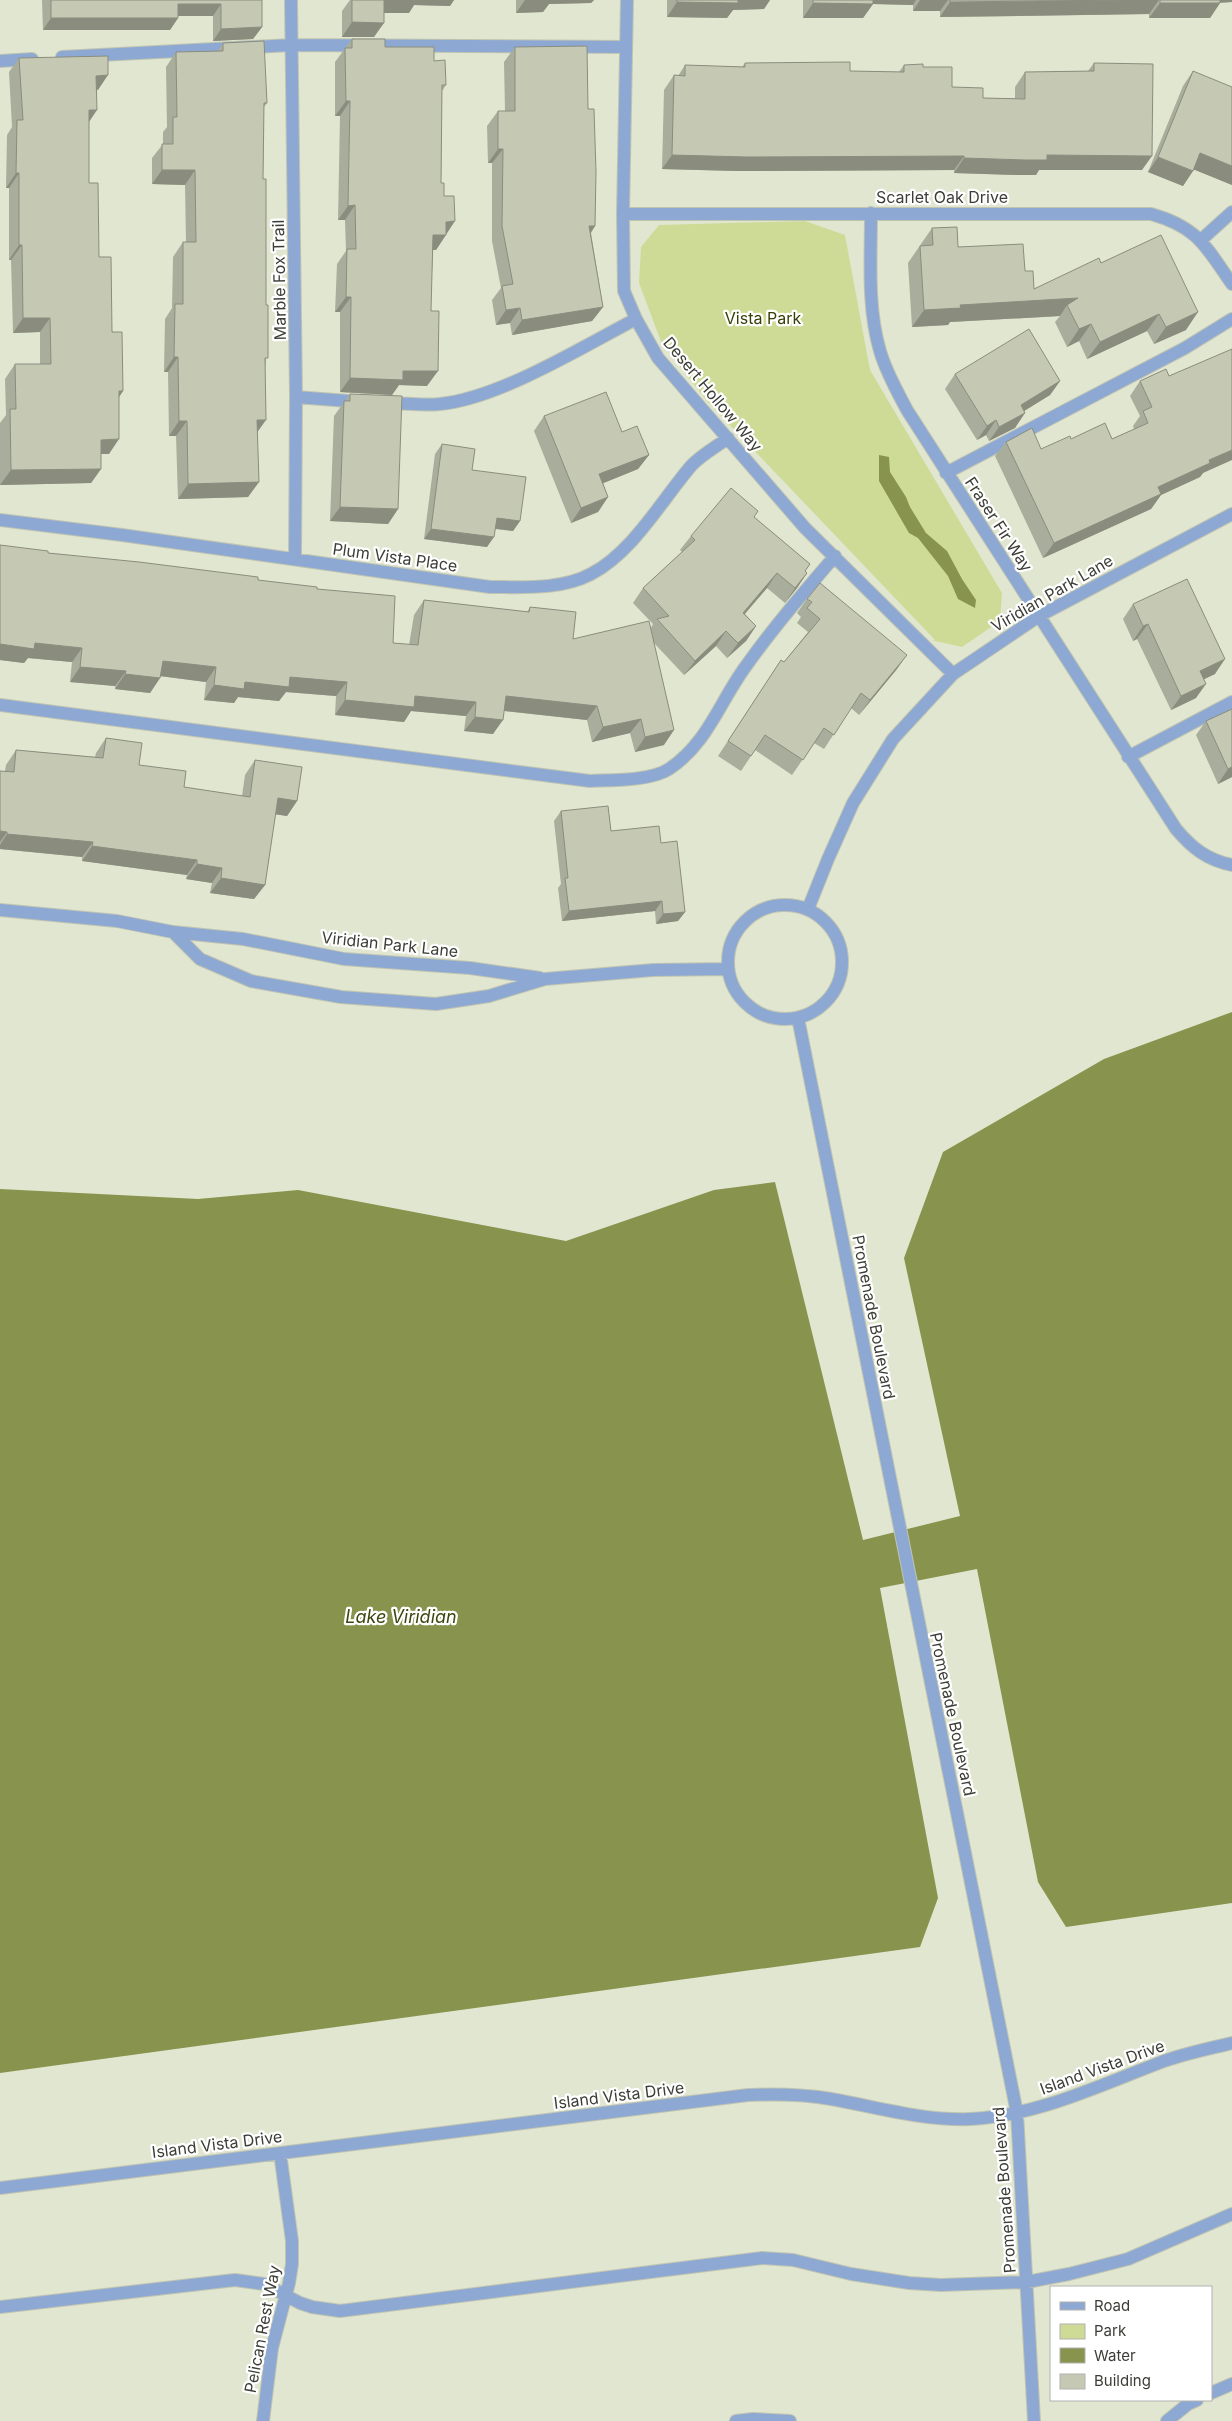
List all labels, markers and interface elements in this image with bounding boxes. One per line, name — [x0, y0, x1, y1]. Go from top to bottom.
street label: Scarlet Oak Drive — [876, 187, 1008, 207]
street label: Marble Fox Trail — [268, 219, 290, 341]
park label: Vista Park — [725, 308, 801, 328]
street label: Desert Hollow Way — [659, 333, 767, 455]
street label: Fraser Fir Way — [961, 473, 1037, 575]
street label: Plum Vista Place — [331, 538, 459, 576]
street label: Viridian Park Lane — [988, 550, 1116, 636]
street label: Viridian Park Lane — [321, 927, 459, 961]
street label: Promenade Boulevard — [848, 1233, 900, 1401]
water label: Lake Viridian — [345, 1606, 457, 1627]
street label: Promenade Boulevard — [926, 1630, 980, 1798]
street label: Island Vista Drive — [1037, 2035, 1167, 2099]
street label: Island Vista Drive — [553, 2077, 685, 2113]
street label: Promenade Boulevard — [988, 2106, 1020, 2274]
street label: Island Vista Drive — [151, 2126, 283, 2162]
street label: Pelican Rest Way — [240, 2263, 284, 2395]
legend — [1050, 2286, 1212, 2401]
text: Road — [1094, 2296, 1130, 2315]
text: Park — [1094, 2321, 1127, 2340]
text: Water — [1094, 2346, 1136, 2365]
text: Building — [1094, 2371, 1151, 2390]

